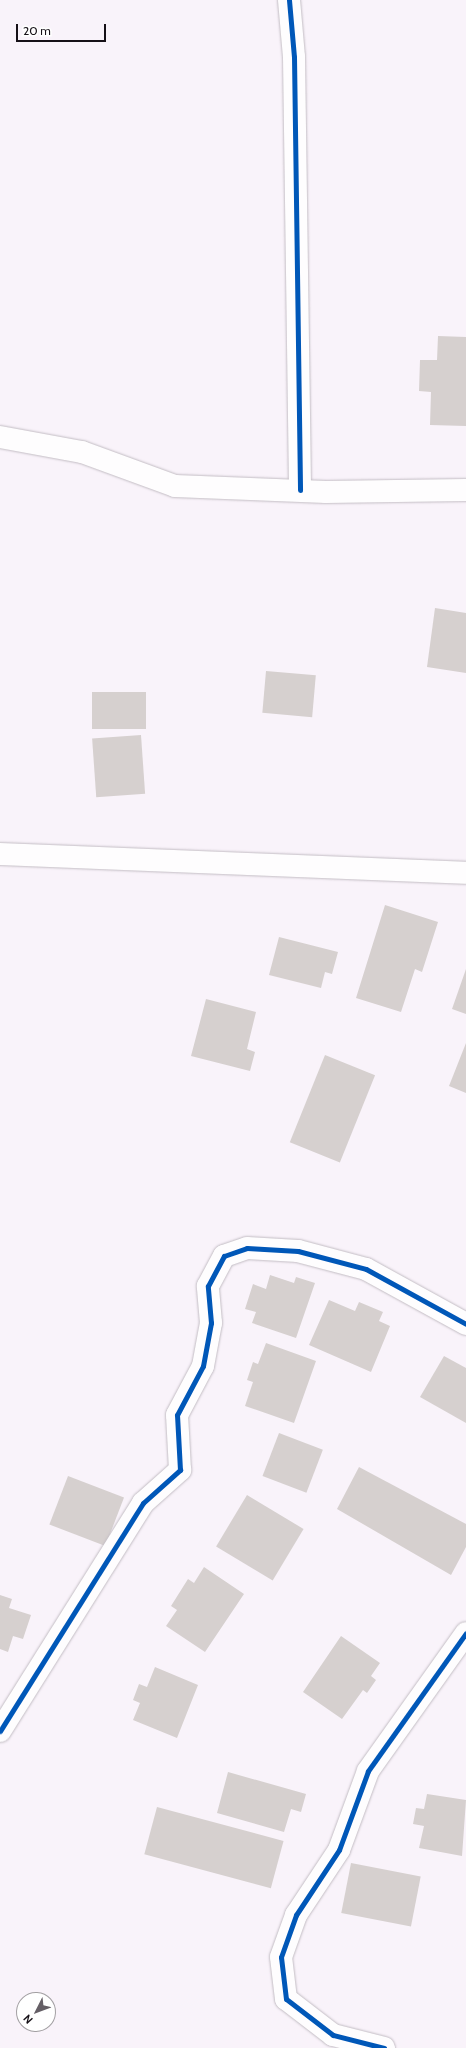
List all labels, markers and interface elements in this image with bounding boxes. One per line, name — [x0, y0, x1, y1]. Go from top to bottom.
scale bar — [18, 16, 108, 42]
text: 20 m — [23, 23, 51, 38]
north arrow — [16, 1992, 56, 2032]
text: N — [20, 2012, 36, 2027]

